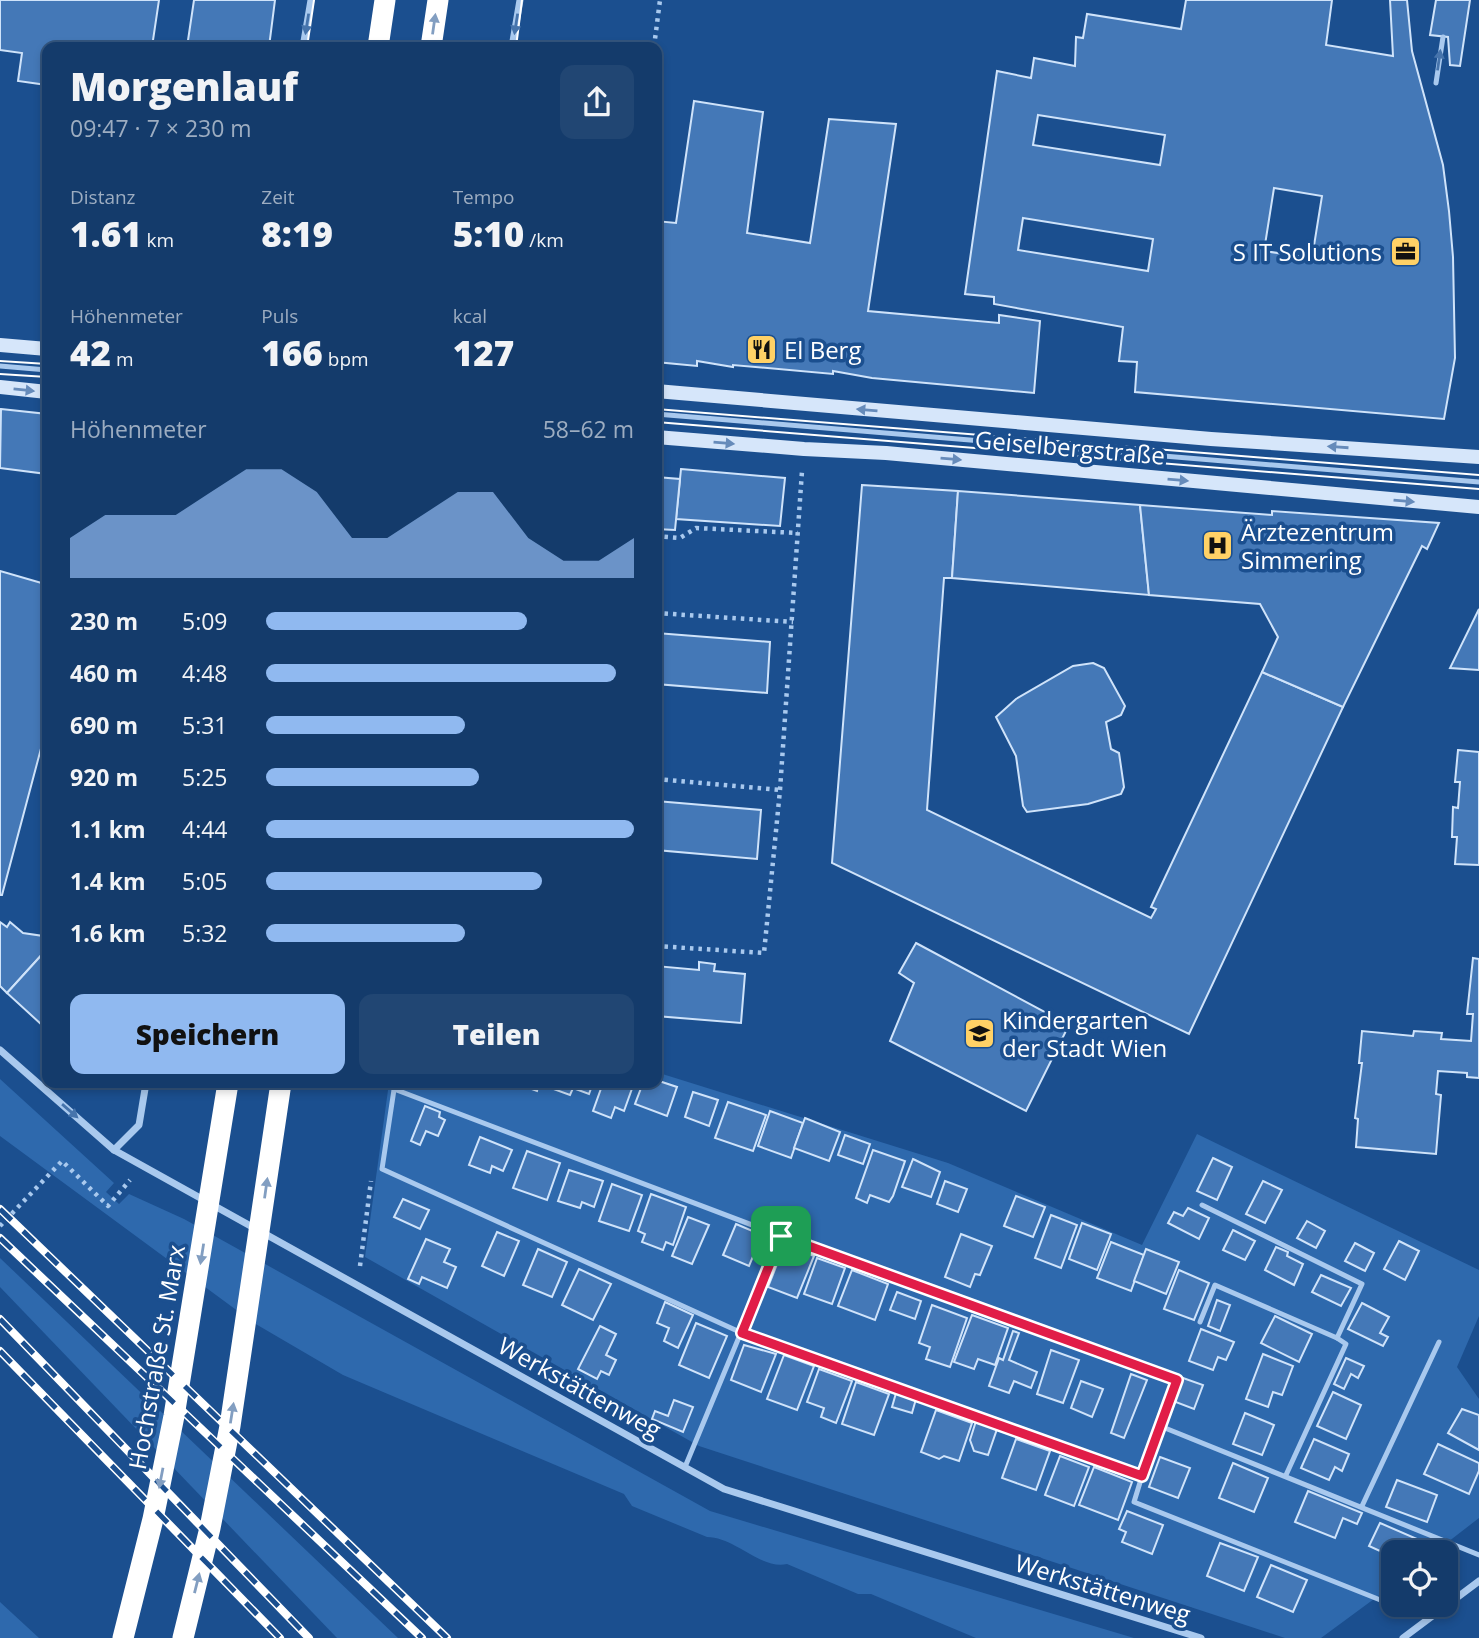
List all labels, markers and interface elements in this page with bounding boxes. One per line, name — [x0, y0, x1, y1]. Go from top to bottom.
one-way arrow — [301, 13, 312, 35]
one-way arrow — [429, 13, 440, 35]
one-way arrow — [510, 13, 521, 35]
one-way arrow — [1434, 48, 1445, 70]
text: Morgenlauf — [70, 60, 298, 112]
button: share — [560, 65, 634, 139]
text: 09:47 · 7 × 230 m — [70, 112, 252, 144]
text: Distanz — [70, 184, 136, 210]
text: Zeit — [261, 184, 294, 210]
text: Tempo — [453, 184, 514, 210]
text: 1.61 — [70, 210, 142, 257]
text: 8:19 — [261, 210, 333, 257]
text: 5:10 — [453, 210, 524, 257]
text: km — [142, 227, 174, 253]
text: /km — [524, 227, 564, 253]
office icon: S IT Solutions — [1388, 234, 1422, 268]
place label: S IT Solutions — [1233, 235, 1382, 268]
text: Höhenmeter — [70, 303, 183, 329]
text: Puls — [261, 303, 298, 329]
text: kcal — [453, 303, 487, 329]
text: 42 — [70, 329, 111, 376]
text: 166 — [261, 329, 323, 376]
text: 127 — [453, 329, 514, 376]
restaurant icon: El Berg — [744, 332, 778, 366]
place label: El Berg — [784, 333, 861, 366]
text: m — [111, 346, 134, 372]
text: bpm — [323, 346, 369, 372]
one-way arrow — [13, 385, 35, 396]
one-way arrow — [855, 404, 877, 415]
text: Höhenmeter — [70, 413, 207, 445]
text: 58–62 m — [543, 413, 634, 445]
street label: Geiselbergstraße — [974, 422, 1166, 472]
one-way arrow — [713, 438, 735, 449]
one-way arrow — [1326, 442, 1348, 453]
one-way arrow — [940, 454, 962, 465]
one-way arrow — [1167, 475, 1189, 486]
one-way arrow — [1393, 496, 1415, 507]
place label: Ärztezentrum Simmering — [1241, 515, 1394, 576]
hospital icon: Ärztezentrum Simmering — [1201, 528, 1235, 562]
text: 230 m — [70, 605, 138, 637]
text: 5:09 — [182, 605, 228, 637]
text: 460 m — [70, 657, 138, 689]
text: 4:48 — [182, 657, 228, 689]
text: 690 m — [70, 709, 138, 741]
text: 5:31 — [182, 709, 228, 741]
text: 920 m — [70, 761, 138, 793]
text: 5:25 — [182, 761, 228, 793]
text: 1.1 km — [70, 813, 146, 845]
text: 4:44 — [182, 813, 228, 845]
text: 1.4 km — [70, 865, 146, 897]
text: 5:05 — [182, 865, 228, 897]
text: 1.6 km — [70, 917, 146, 949]
text: 5:32 — [182, 917, 228, 949]
button: Speichern — [70, 994, 345, 1074]
button: Teilen — [359, 994, 634, 1074]
place label: Kindergarten der Stadt Wien — [1002, 1003, 1167, 1064]
school or university icon: Kindergarten der Stadt Wien — [962, 1016, 996, 1050]
one-way arrow — [61, 1103, 78, 1118]
one-way arrow — [260, 1177, 271, 1199]
pin — [751, 1206, 811, 1266]
icon: arrive — [762, 1217, 800, 1255]
street label: Hochstraße St. Marx — [120, 1242, 192, 1472]
one-way arrow — [196, 1243, 207, 1265]
street label: Werkstättenweg — [492, 1329, 668, 1445]
one-way arrow — [227, 1402, 238, 1424]
one-way arrow — [156, 1467, 167, 1489]
map controls — [1381, 1540, 1458, 1617]
button: locate — [1381, 1540, 1458, 1617]
street label: Werkstättenweg — [1011, 1546, 1195, 1630]
one-way arrow — [192, 1572, 203, 1594]

